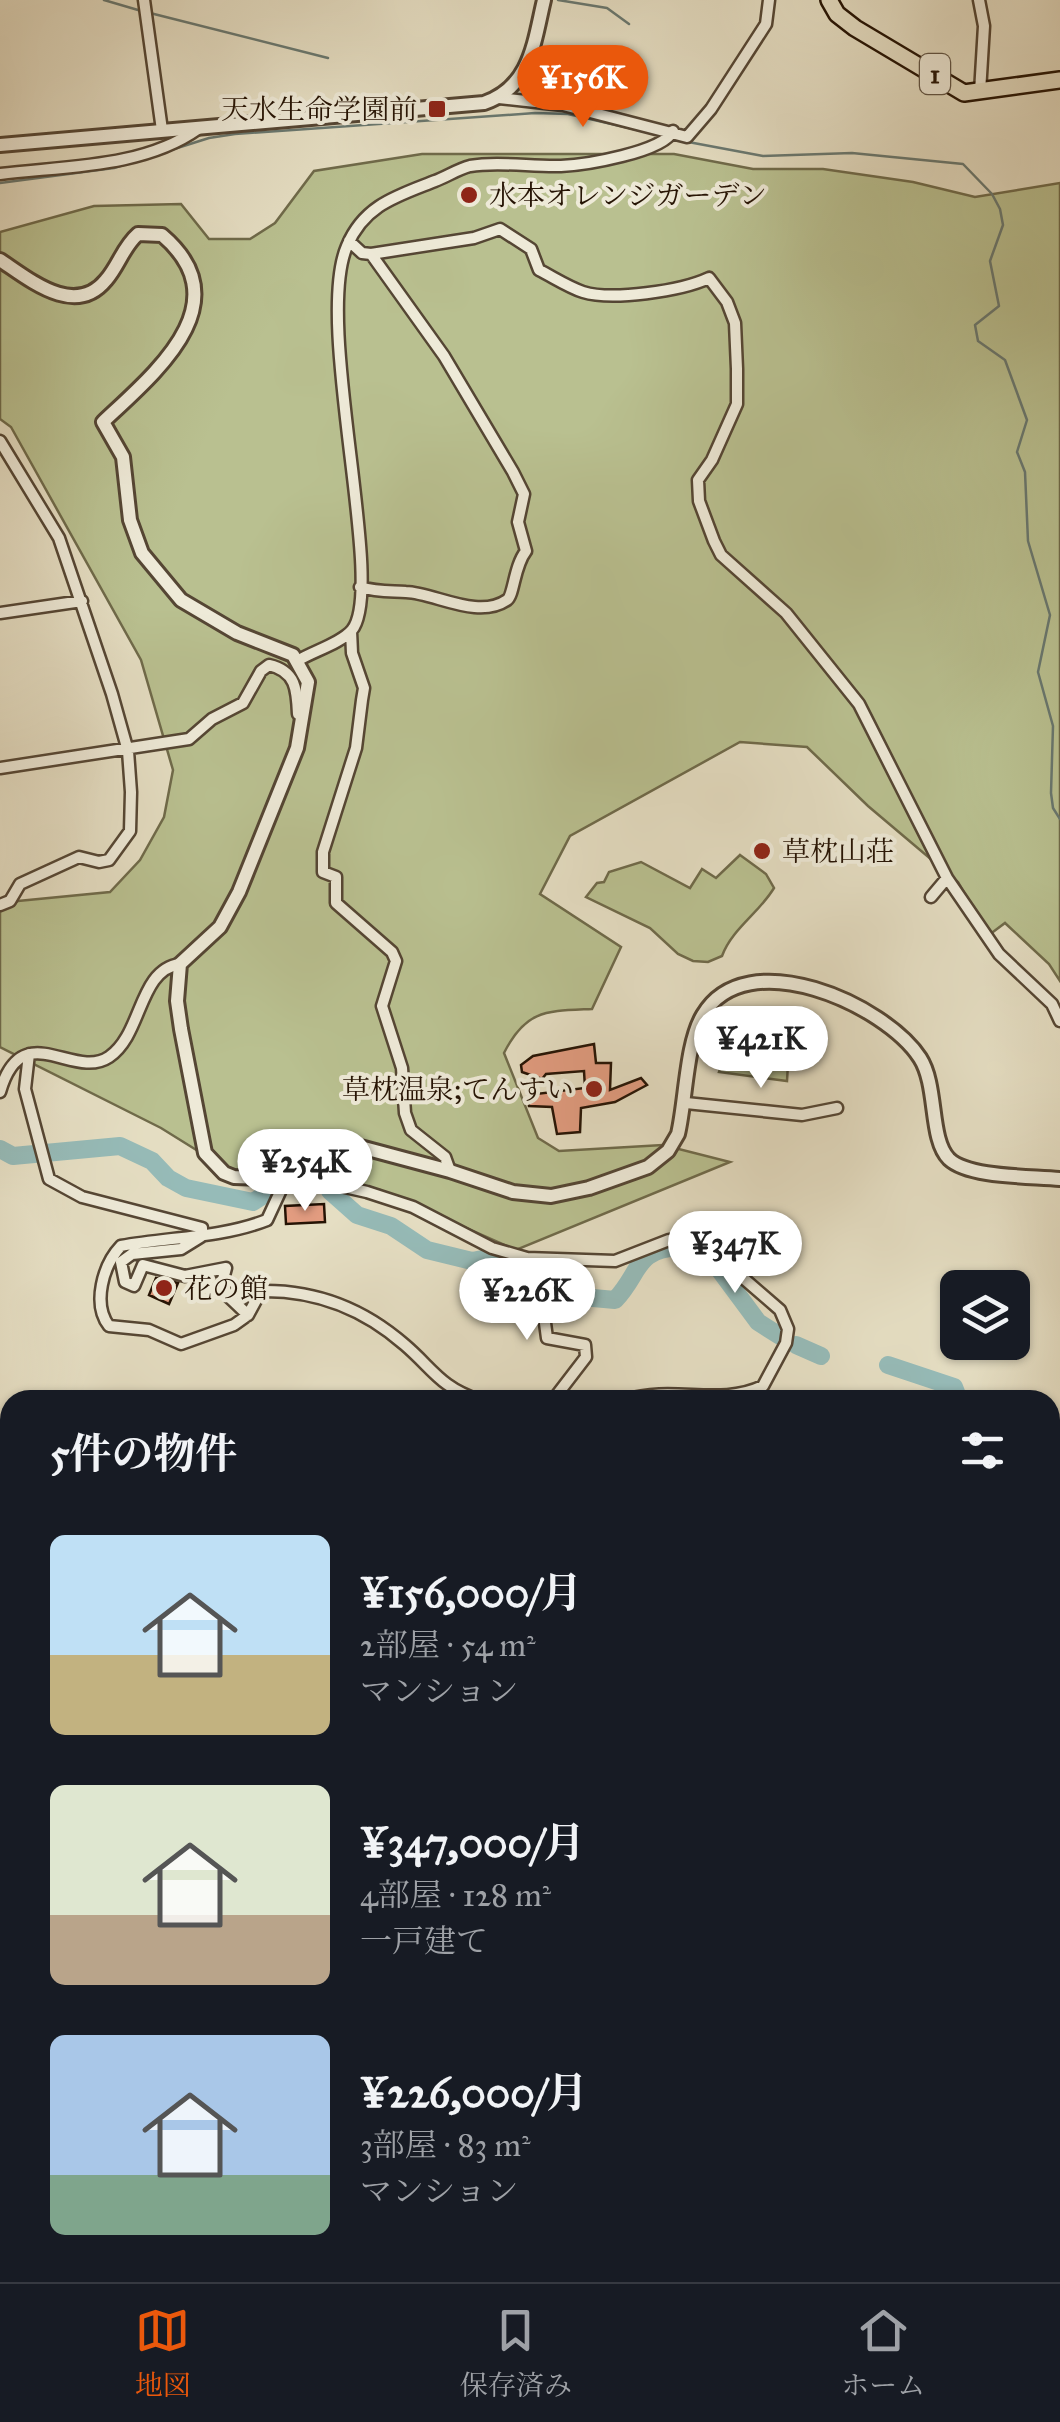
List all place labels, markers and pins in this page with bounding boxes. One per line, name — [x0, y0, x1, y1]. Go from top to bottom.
pin: ¥156K — [513, 45, 653, 130]
place label: 天水生命学園前 — [221, 92, 417, 127]
marker: 天水生命学園前 — [426, 98, 448, 120]
place label: 水本オレンジガーデン — [489, 178, 767, 213]
marker: 水本オレンジガーデン — [458, 184, 480, 206]
place label: 草枕山荘 — [782, 834, 894, 869]
marker: 草枕山荘 — [751, 840, 773, 862]
pin: ¥421K — [691, 1006, 831, 1091]
place label: 草枕温泉;てんすい — [342, 1072, 574, 1107]
marker: 草枕温泉;てんすい — [583, 1078, 605, 1100]
pin: ¥254K — [235, 1129, 375, 1214]
pin: ¥347K — [665, 1211, 805, 1296]
pin: ¥226K — [457, 1258, 597, 1343]
place label: 花の館 — [184, 1271, 268, 1306]
marker: 花の館 — [153, 1277, 175, 1299]

